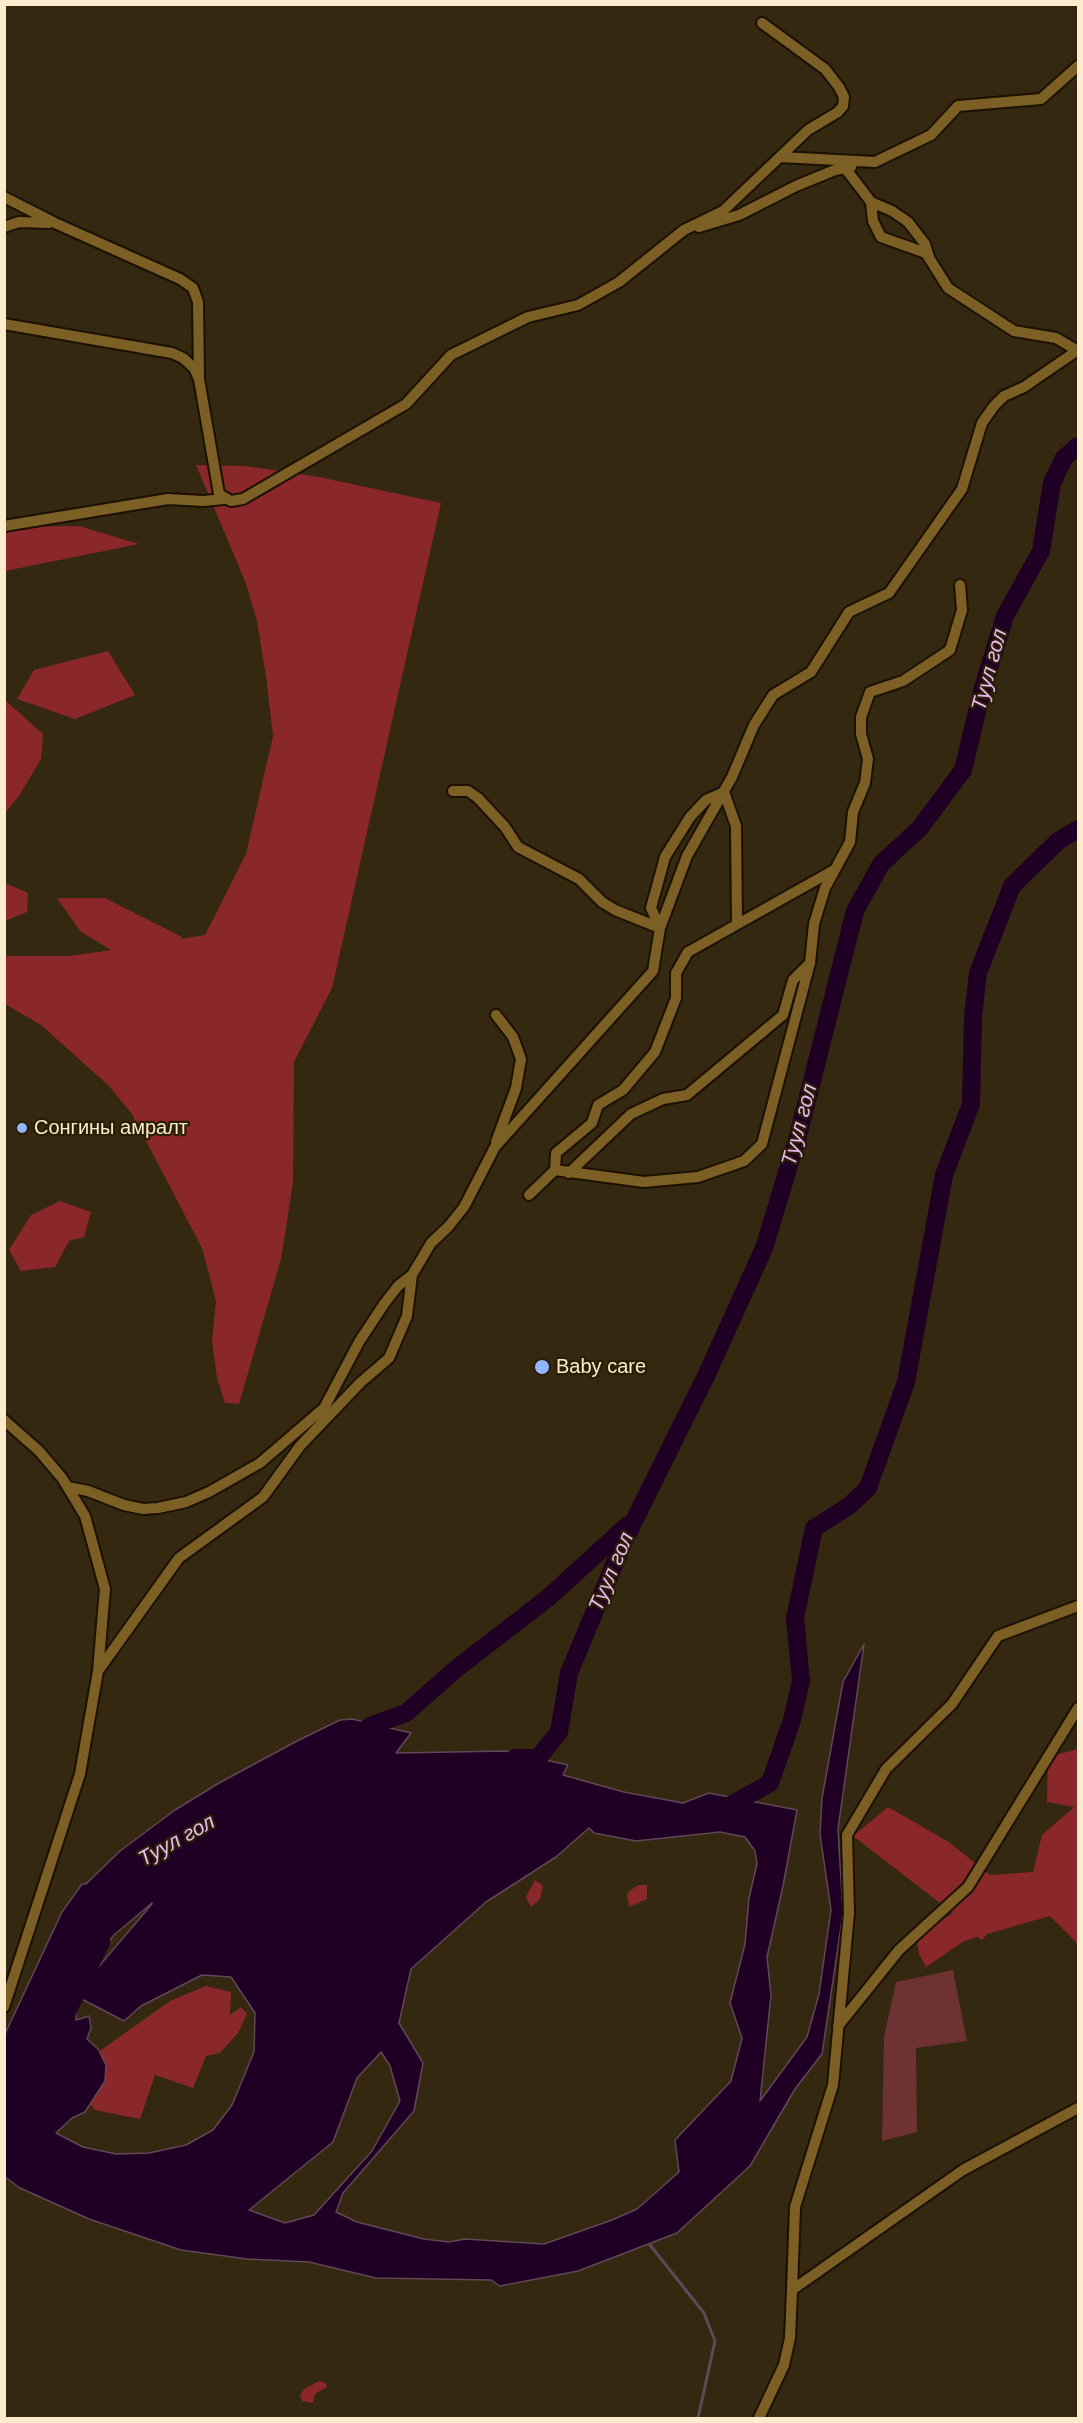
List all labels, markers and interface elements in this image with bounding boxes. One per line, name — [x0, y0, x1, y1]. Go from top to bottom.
water label: Туул гол — [967, 626, 1013, 714]
water label: Туул гол — [777, 1081, 823, 1169]
place label: Сонгины амралт — [34, 1116, 188, 1140]
marker: Сонгины амралт — [15, 1121, 29, 1135]
place label: Baby care — [556, 1355, 646, 1379]
marker: Baby care — [533, 1358, 551, 1376]
water label: Туул гол — [584, 1529, 640, 1615]
water label: Туул гол — [134, 1810, 220, 1872]

